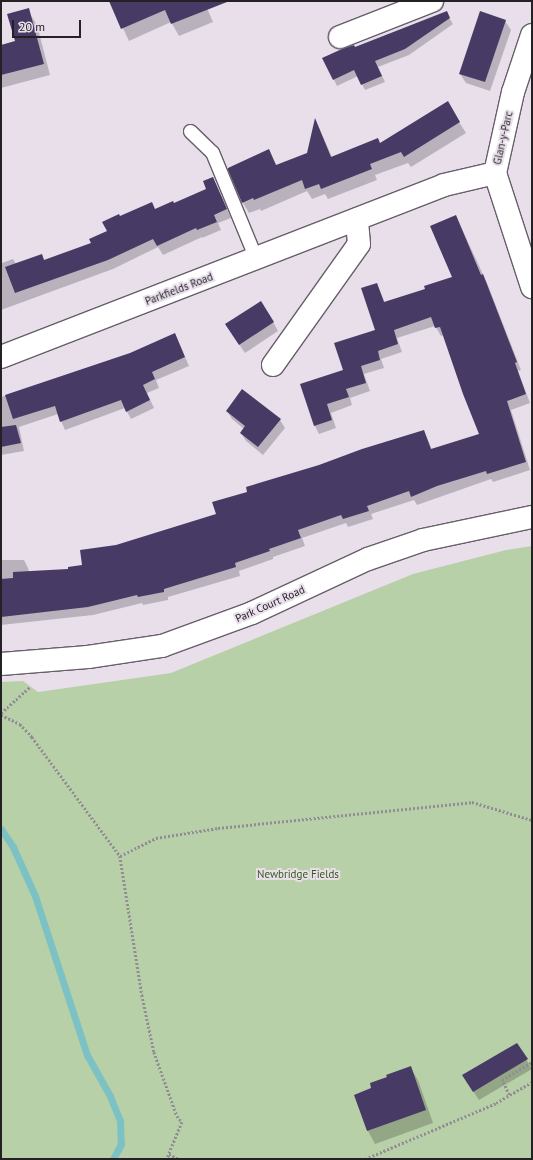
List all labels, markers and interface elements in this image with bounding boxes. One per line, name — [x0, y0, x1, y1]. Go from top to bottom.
scale bar — [14, 12, 83, 38]
text: 20 m — [19, 19, 45, 34]
street label: Glan-y-Parc — [490, 110, 516, 166]
street label: Parkfields Road — [143, 270, 215, 308]
street label: Park Court Road — [233, 583, 307, 625]
park label: Newbridge Fields — [257, 867, 339, 881]

